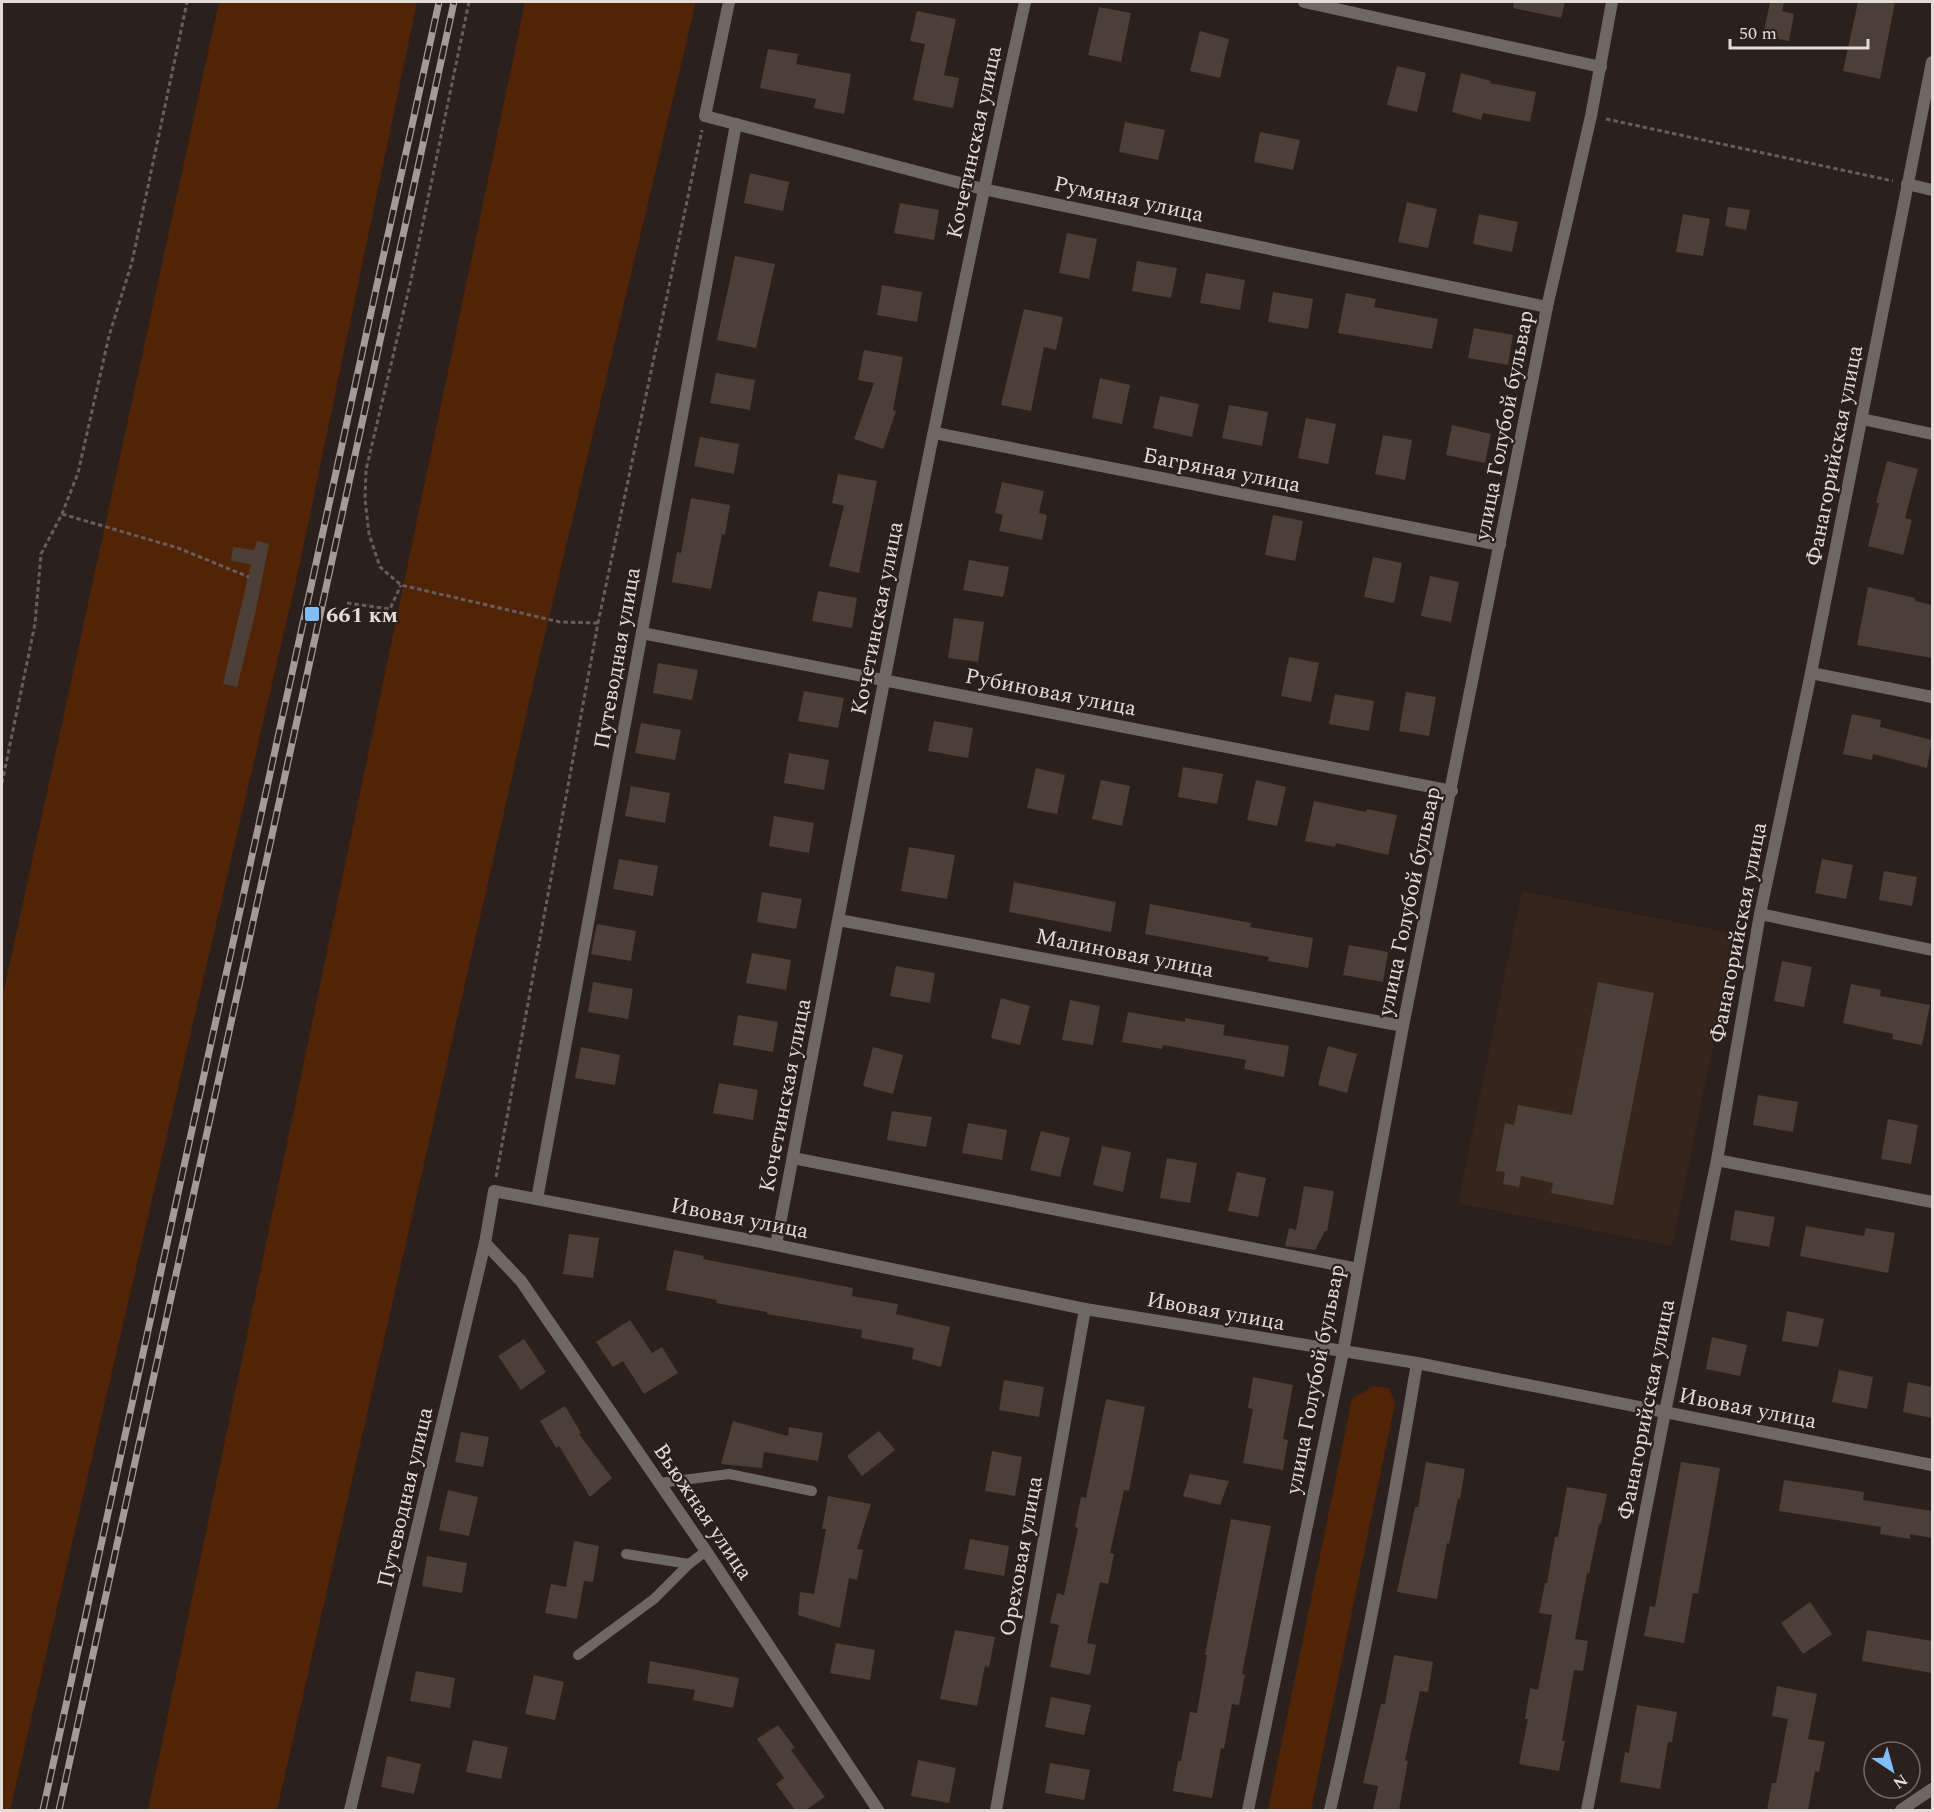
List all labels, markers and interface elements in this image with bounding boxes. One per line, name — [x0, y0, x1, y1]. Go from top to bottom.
scale bar — [1730, 12, 1868, 50]
text: 50 m — [1739, 20, 1777, 47]
street label: Кочетинская улица — [938, 42, 1011, 242]
street label: Румяная улица — [1051, 167, 1207, 232]
street label: улица Голубой бульвар — [1466, 308, 1543, 544]
street label: Фанагорийская улица — [1797, 342, 1872, 568]
street label: Багряная улица — [1140, 439, 1304, 502]
street label: Кочетинская улица — [843, 518, 912, 718]
street label: Путеводная улица — [585, 564, 650, 752]
place label: 661 км — [326, 599, 398, 632]
marker: 661 км — [303, 605, 321, 623]
street label: Рубиновая улица — [962, 660, 1140, 725]
street label: улица Голубой бульвар — [1369, 784, 1450, 1020]
street label: Фанагорийская улица — [1701, 819, 1776, 1045]
street label: Малиновая улица — [1033, 920, 1217, 987]
street label: Кочетинская улица — [751, 995, 820, 1195]
street label: Ивовая улица — [668, 1189, 812, 1248]
street label: улица Голубой бульвар — [1277, 1262, 1354, 1498]
street label: Ивовая улица — [1144, 1283, 1288, 1340]
street label: Фанагорийская улица — [1609, 1296, 1684, 1522]
street label: Ивовая улица — [1676, 1379, 1820, 1438]
street label: Путеводная улица — [369, 1404, 442, 1591]
street label: Вьюжная улица — [645, 1437, 761, 1587]
street label: Ореховая улица — [991, 1473, 1052, 1639]
north arrow — [1862, 1740, 1922, 1800]
text: N — [1888, 1768, 1913, 1795]

